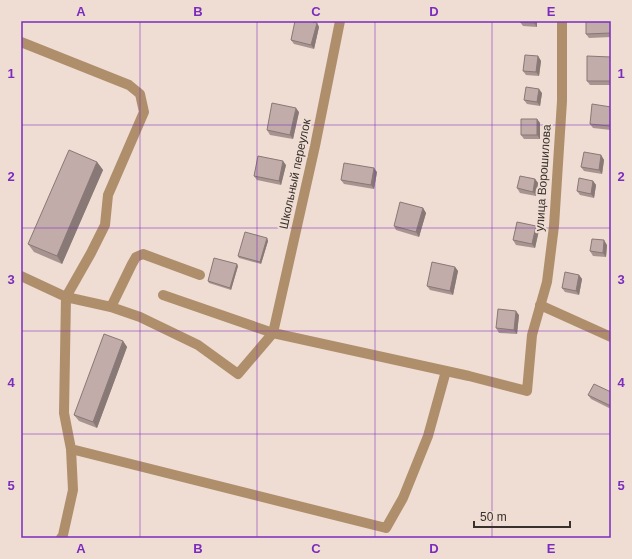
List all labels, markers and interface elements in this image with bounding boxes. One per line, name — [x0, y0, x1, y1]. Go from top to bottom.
text: A — [76, 4, 86, 19]
text: B — [193, 4, 203, 19]
text: C — [311, 4, 321, 19]
text: D — [429, 4, 439, 19]
text: E — [547, 4, 556, 19]
text: 1 — [7, 66, 15, 81]
text: 1 — [617, 66, 625, 81]
street label: Школьный переулок — [276, 117, 314, 230]
street label: улица Ворошилова — [532, 124, 554, 232]
text: 2 — [7, 169, 15, 184]
text: 2 — [617, 169, 625, 184]
text: 3 — [7, 272, 15, 287]
text: 3 — [617, 272, 625, 287]
text: 4 — [7, 375, 15, 390]
text: 4 — [617, 375, 625, 390]
text: 5 — [7, 478, 15, 493]
text: 5 — [617, 478, 625, 493]
scale bar — [474, 503, 570, 529]
text: 50 m — [480, 510, 507, 524]
text: A — [76, 541, 86, 556]
text: B — [193, 541, 203, 556]
text: C — [311, 541, 321, 556]
text: D — [429, 541, 439, 556]
text: E — [547, 541, 556, 556]

